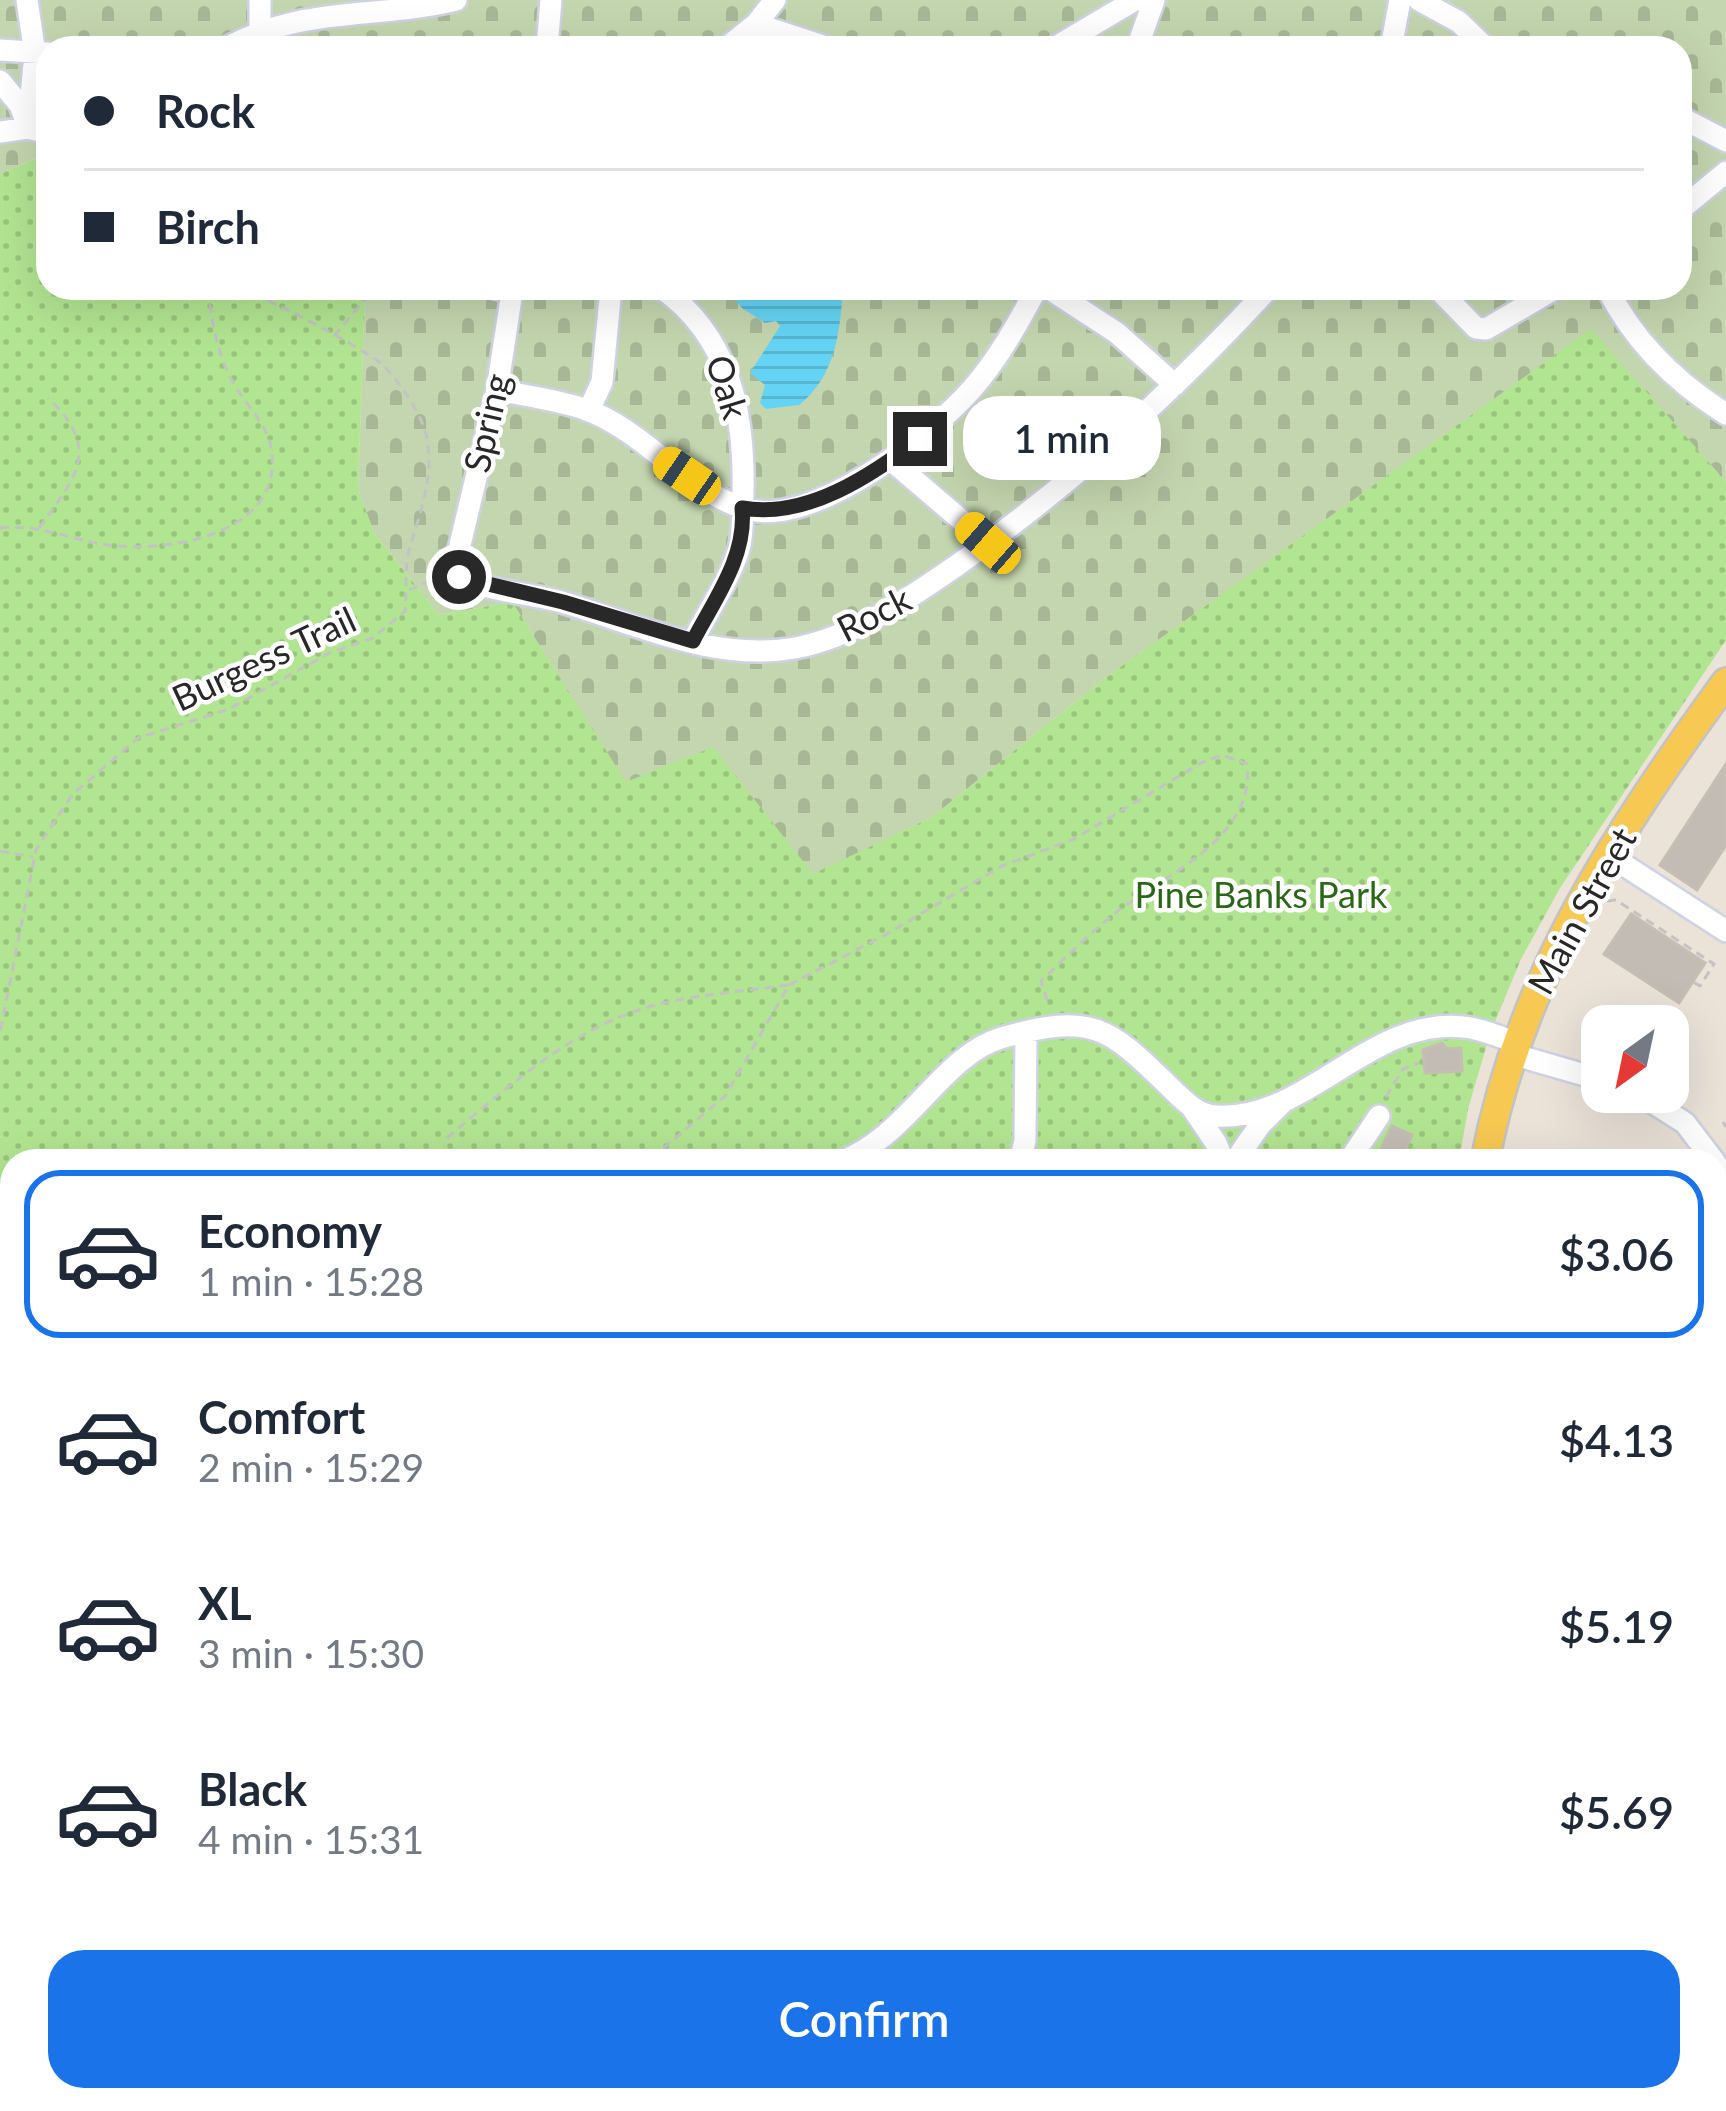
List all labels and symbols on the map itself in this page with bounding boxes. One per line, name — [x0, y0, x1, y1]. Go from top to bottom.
street label: Oak — [697, 349, 759, 425]
street label: Spring — [453, 369, 519, 476]
callout: 1 min — [962, 397, 1160, 481]
route end — [893, 412, 947, 466]
car — [647, 441, 727, 511]
car — [949, 506, 1027, 580]
route start — [432, 550, 486, 604]
street label: Rock — [829, 576, 919, 650]
street label: Burgess Trail — [165, 596, 362, 720]
street label: Main Street — [1517, 820, 1645, 1001]
park label: Pine Banks Park — [1135, 872, 1388, 916]
north arrow — [1581, 1005, 1689, 1113]

